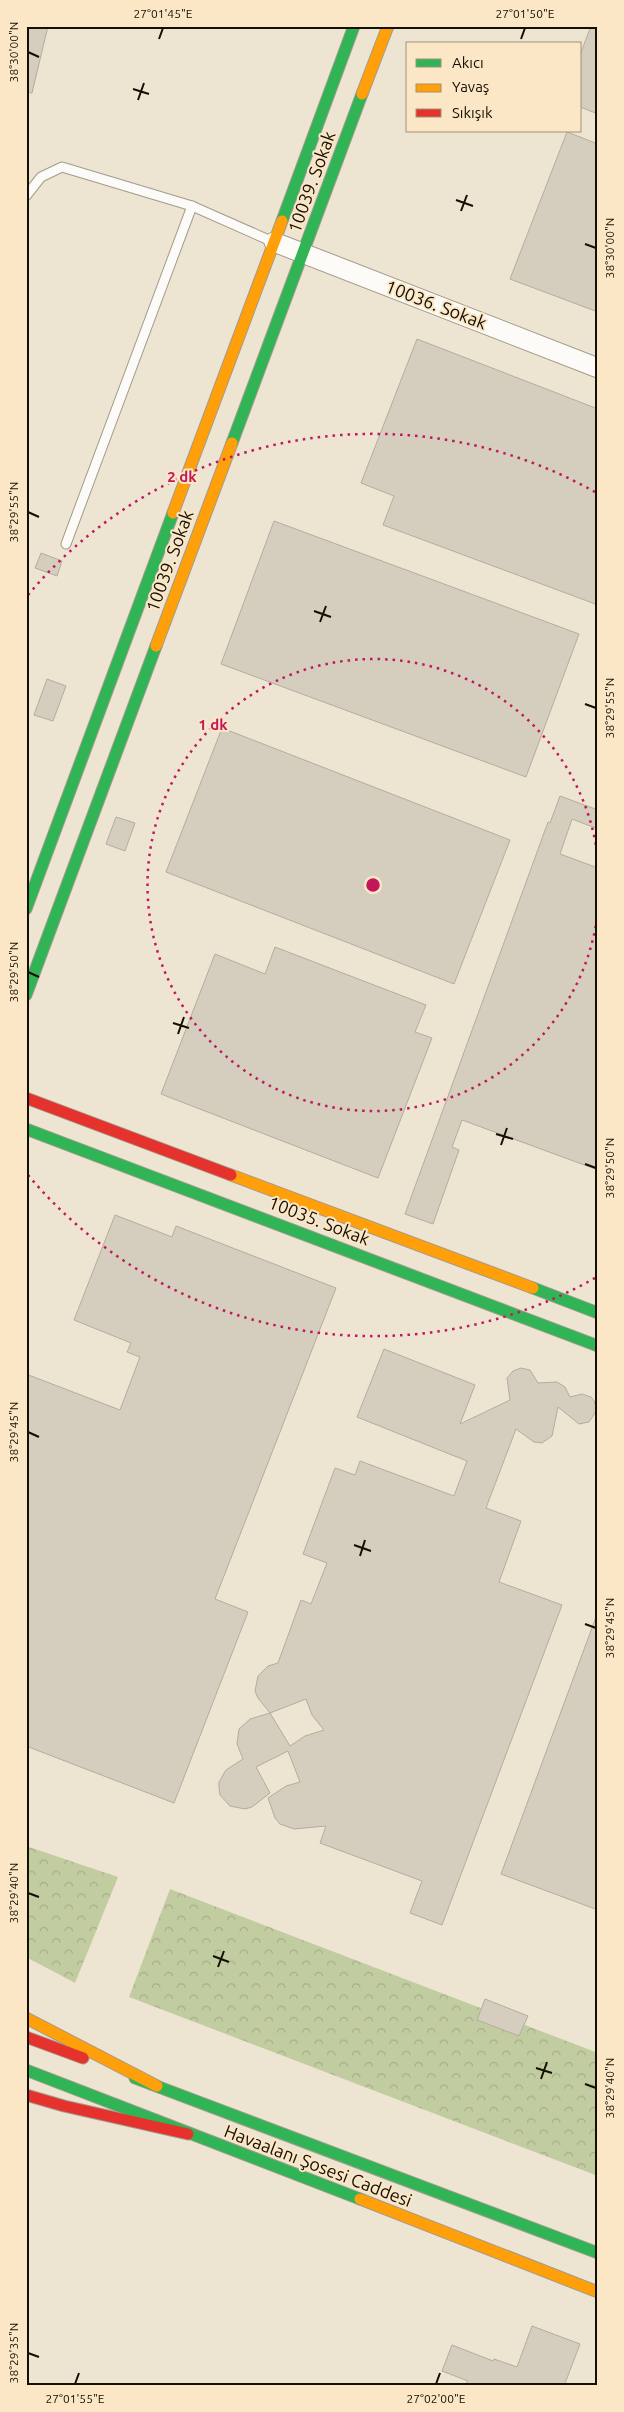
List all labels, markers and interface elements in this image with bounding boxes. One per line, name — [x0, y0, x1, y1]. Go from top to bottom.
text: 27°01'45"E — [134, 7, 193, 20]
text: 27°01'50"E — [496, 7, 555, 20]
text: 38°30'00"N — [7, 22, 20, 82]
legend — [406, 42, 582, 132]
text: Akıcı — [452, 54, 484, 71]
text: Yavaş — [452, 78, 489, 95]
text: Sıkışık — [452, 104, 493, 121]
street label: 10039. Sokak — [283, 128, 339, 235]
text: 38°30'00"N — [603, 218, 616, 278]
street label: 10036. Sokak — [383, 276, 490, 333]
text: 2 dk — [167, 468, 197, 485]
text: 38°29'55"N — [7, 482, 20, 542]
street label: 10039. Sokak — [141, 507, 197, 614]
text: 38°29'55"N — [603, 678, 616, 738]
text: 1 dk — [198, 716, 228, 733]
centre of rings — [364, 876, 382, 894]
text: 38°29'50"N — [7, 942, 20, 1002]
text: 38°29'50"N — [603, 1138, 616, 1198]
street label: 10035. Sokak — [266, 1192, 373, 1249]
text: 38°29'45"N — [7, 1402, 20, 1462]
text: 38°29'45"N — [603, 1598, 616, 1658]
text: 38°29'40"N — [7, 1863, 20, 1923]
text: 38°29'40"N — [603, 2058, 616, 2118]
street label: Havaalanı Şosesi Caddesi — [222, 2120, 415, 2210]
text: 38°29'35"N — [7, 2323, 20, 2383]
text: 27°01'55"E — [46, 2392, 105, 2405]
text: 27°02'00"E — [407, 2392, 466, 2405]

